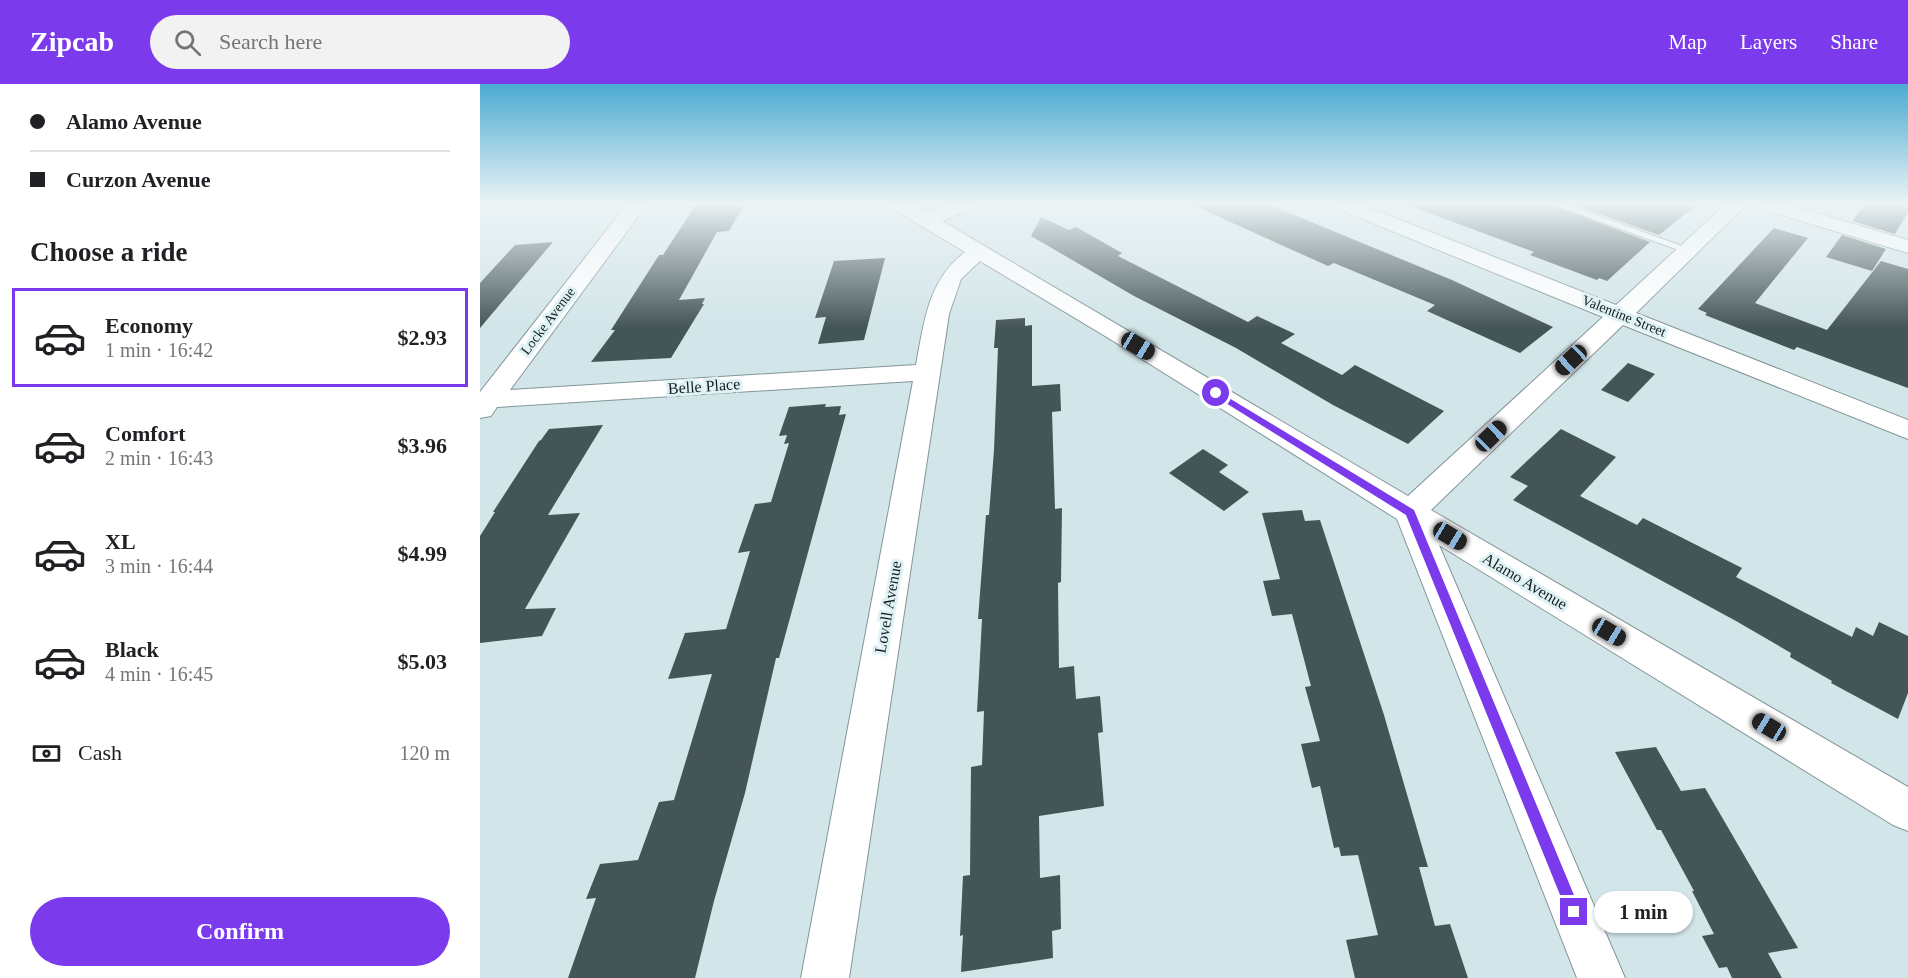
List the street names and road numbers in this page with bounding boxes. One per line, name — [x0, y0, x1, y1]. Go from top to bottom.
street label: Locke Avenue — [518, 284, 578, 358]
street label: Valentine Street — [1580, 292, 1668, 340]
street label: Belle Place — [667, 375, 741, 397]
street label: Alamo Avenue — [1480, 549, 1570, 613]
street label: Lovell Avenue — [872, 560, 904, 654]

